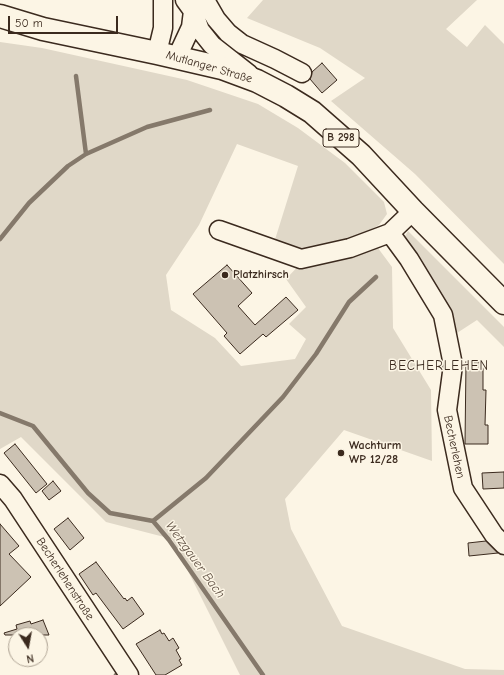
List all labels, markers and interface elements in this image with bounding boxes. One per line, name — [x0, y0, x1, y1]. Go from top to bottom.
scale bar — [10, 8, 120, 34]
text: 50 m — [15, 16, 43, 30]
street label: Mutlanger Straße — [164, 48, 254, 86]
road number: B 298 — [323, 129, 359, 147]
place label: Platzhirsch — [233, 268, 289, 282]
marker: Platzhirsch — [220, 270, 230, 280]
district label: BECHERLEHEN — [389, 358, 489, 374]
street label: Becherlehen — [440, 414, 468, 480]
place label: Wachturm WP 12/28 — [349, 439, 401, 467]
marker: Wachturm WP 12/28 — [336, 448, 346, 458]
water label: Wetzgauer Bach — [162, 519, 228, 601]
street label: Becherlehenstraße — [33, 535, 97, 623]
north arrow — [8, 627, 48, 667]
text: N — [25, 651, 35, 665]

